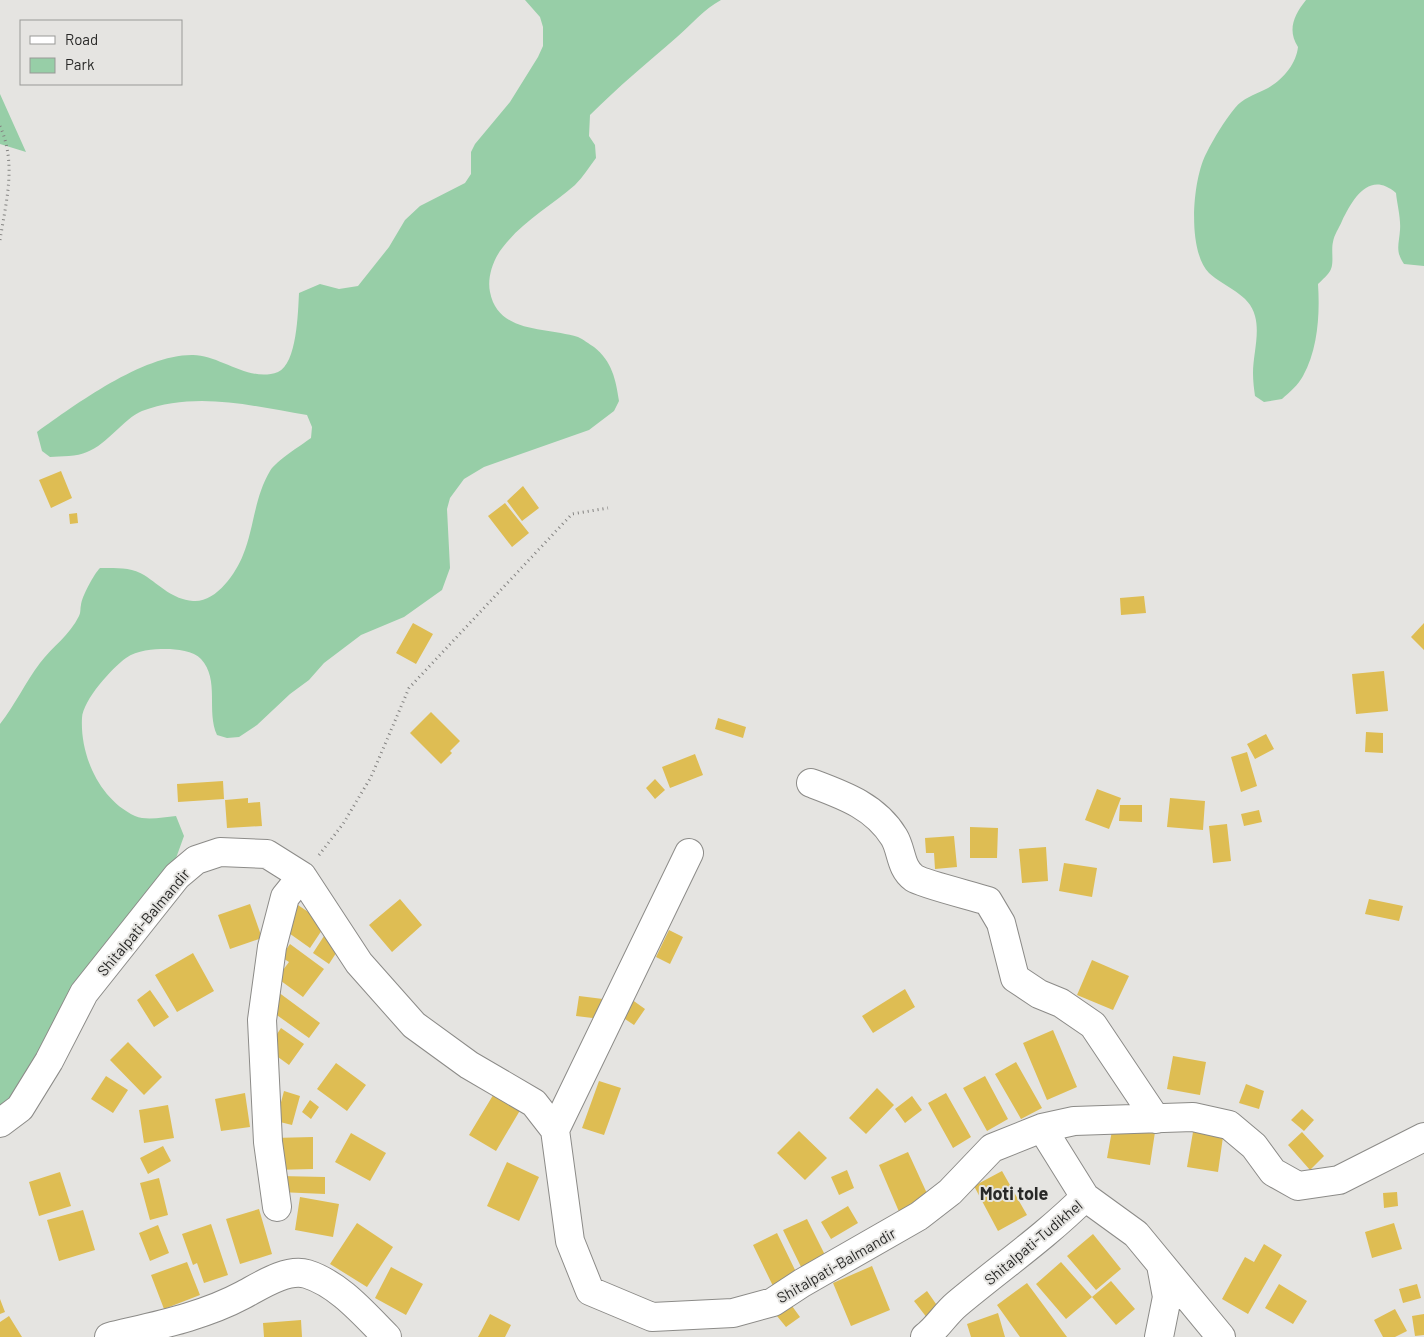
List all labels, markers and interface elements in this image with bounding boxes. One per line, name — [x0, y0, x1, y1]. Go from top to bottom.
legend — [20, 20, 182, 85]
text: Road — [65, 30, 98, 48]
text: Park — [65, 55, 95, 73]
street label: Shitalpati-Balmandir — [93, 864, 193, 979]
district label: Moti tole — [980, 1182, 1048, 1204]
street label: Shitalpati-Tudikhel — [980, 1196, 1086, 1288]
street label: Shitalpati-Balmandir — [773, 1223, 899, 1306]

